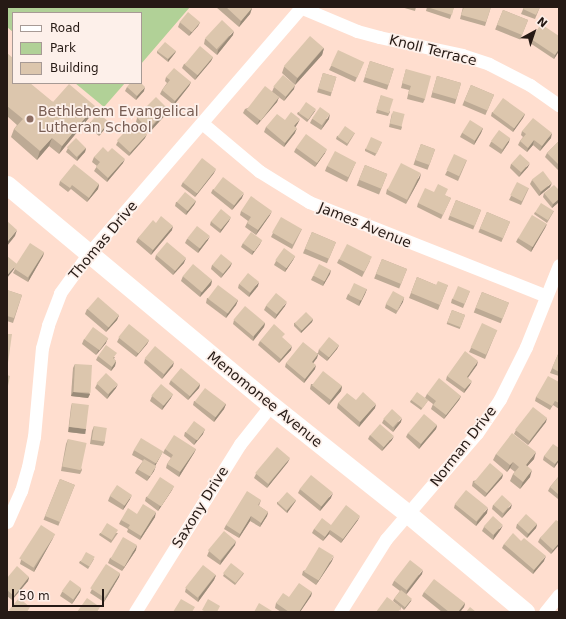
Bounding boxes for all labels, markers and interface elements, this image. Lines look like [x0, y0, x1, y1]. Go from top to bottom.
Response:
legend [12, 12, 142, 84]
north arrow [514, 12, 554, 52]
text: N [534, 14, 550, 30]
text: Road [50, 21, 80, 35]
street label: Knoll Terrace [387, 31, 479, 69]
text: Park [50, 41, 76, 55]
text: Building [50, 61, 99, 75]
place label: Bethlehem Evangelical Lutheran School [38, 103, 199, 136]
marker: Bethlehem Evangelical Lutheran School [25, 114, 35, 124]
street label: Thomas Drive [65, 197, 141, 283]
street label: James Avenue [316, 199, 414, 251]
street label: Menomonee Avenue [204, 348, 326, 450]
street label: Norman Drive [426, 402, 500, 490]
street label: Saxony Drive [168, 463, 232, 551]
scale bar [14, 581, 106, 607]
text: 50 m [19, 589, 50, 603]

